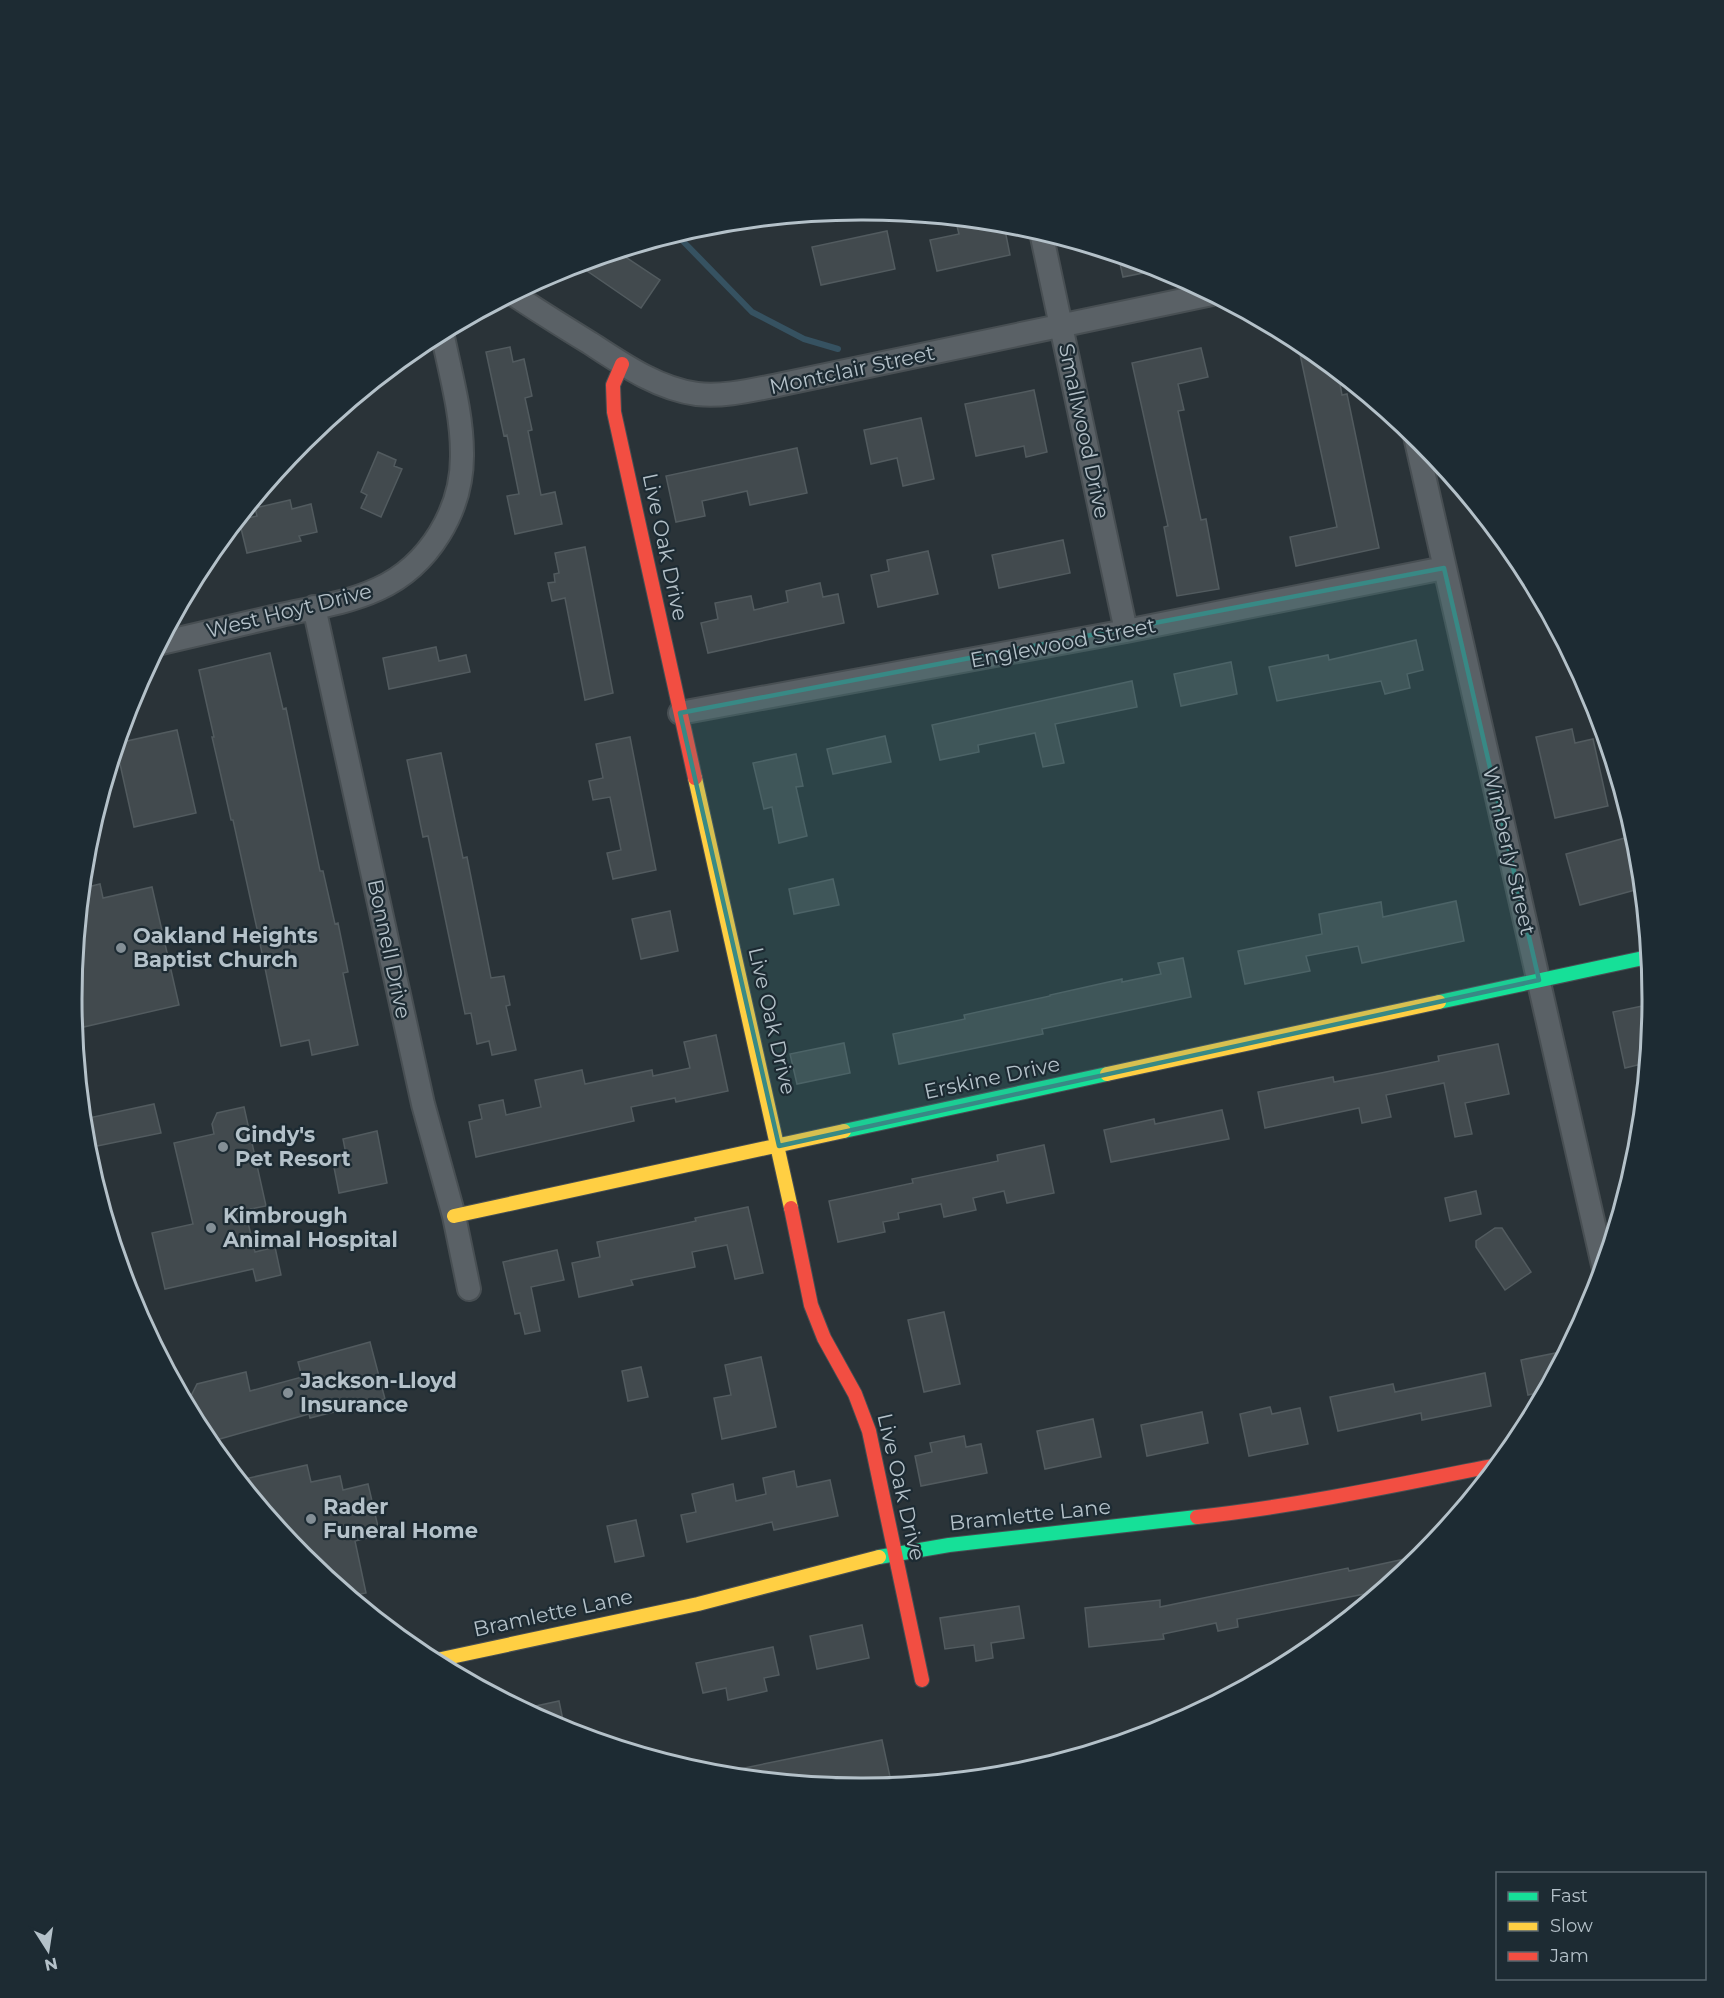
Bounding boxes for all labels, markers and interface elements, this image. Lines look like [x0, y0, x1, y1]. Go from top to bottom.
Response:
street label: Montclair Street [767, 340, 937, 399]
street label: Smallwood Drive [1054, 341, 1115, 521]
street label: Live Oak Drive [638, 471, 693, 623]
street label: West Hoyt Drive [204, 578, 374, 643]
street label: Englewood Street [968, 612, 1158, 673]
street label: Wimberly Street [1478, 764, 1541, 938]
street label: Bonnell Drive [363, 877, 416, 1021]
place label: Oakland Heights Baptist Church [133, 923, 318, 972]
marker: Oakland Heights Baptist Church [114, 941, 128, 955]
street label: Live Oak Drive [743, 945, 802, 1097]
street label: Erskine Drive [922, 1051, 1062, 1104]
place label: Gindy's Pet Resort [235, 1122, 351, 1171]
marker: Gindy's Pet Resort [216, 1140, 230, 1154]
place label: Kimbrough Animal Hospital [222, 1203, 398, 1252]
marker: Kimbrough Animal Hospital [204, 1221, 218, 1235]
place label: Jackson-Lloyd Insurance [299, 1368, 457, 1417]
marker: Jackson-Lloyd Insurance [281, 1386, 295, 1400]
street label: Live Oak Drive [872, 1411, 931, 1563]
place label: Rader Funeral Home [323, 1494, 478, 1543]
street label: Bramlette Lane [948, 1494, 1112, 1535]
marker: Rader Funeral Home [304, 1512, 318, 1526]
street label: Bramlette Lane [471, 1583, 635, 1642]
legend [1496, 1872, 1706, 1980]
text: Fast [1550, 1885, 1588, 1907]
text: Slow [1550, 1915, 1593, 1937]
north arrow [18, 1920, 78, 1980]
text: Jam [1549, 1945, 1589, 1967]
text: N [43, 1954, 59, 1975]

